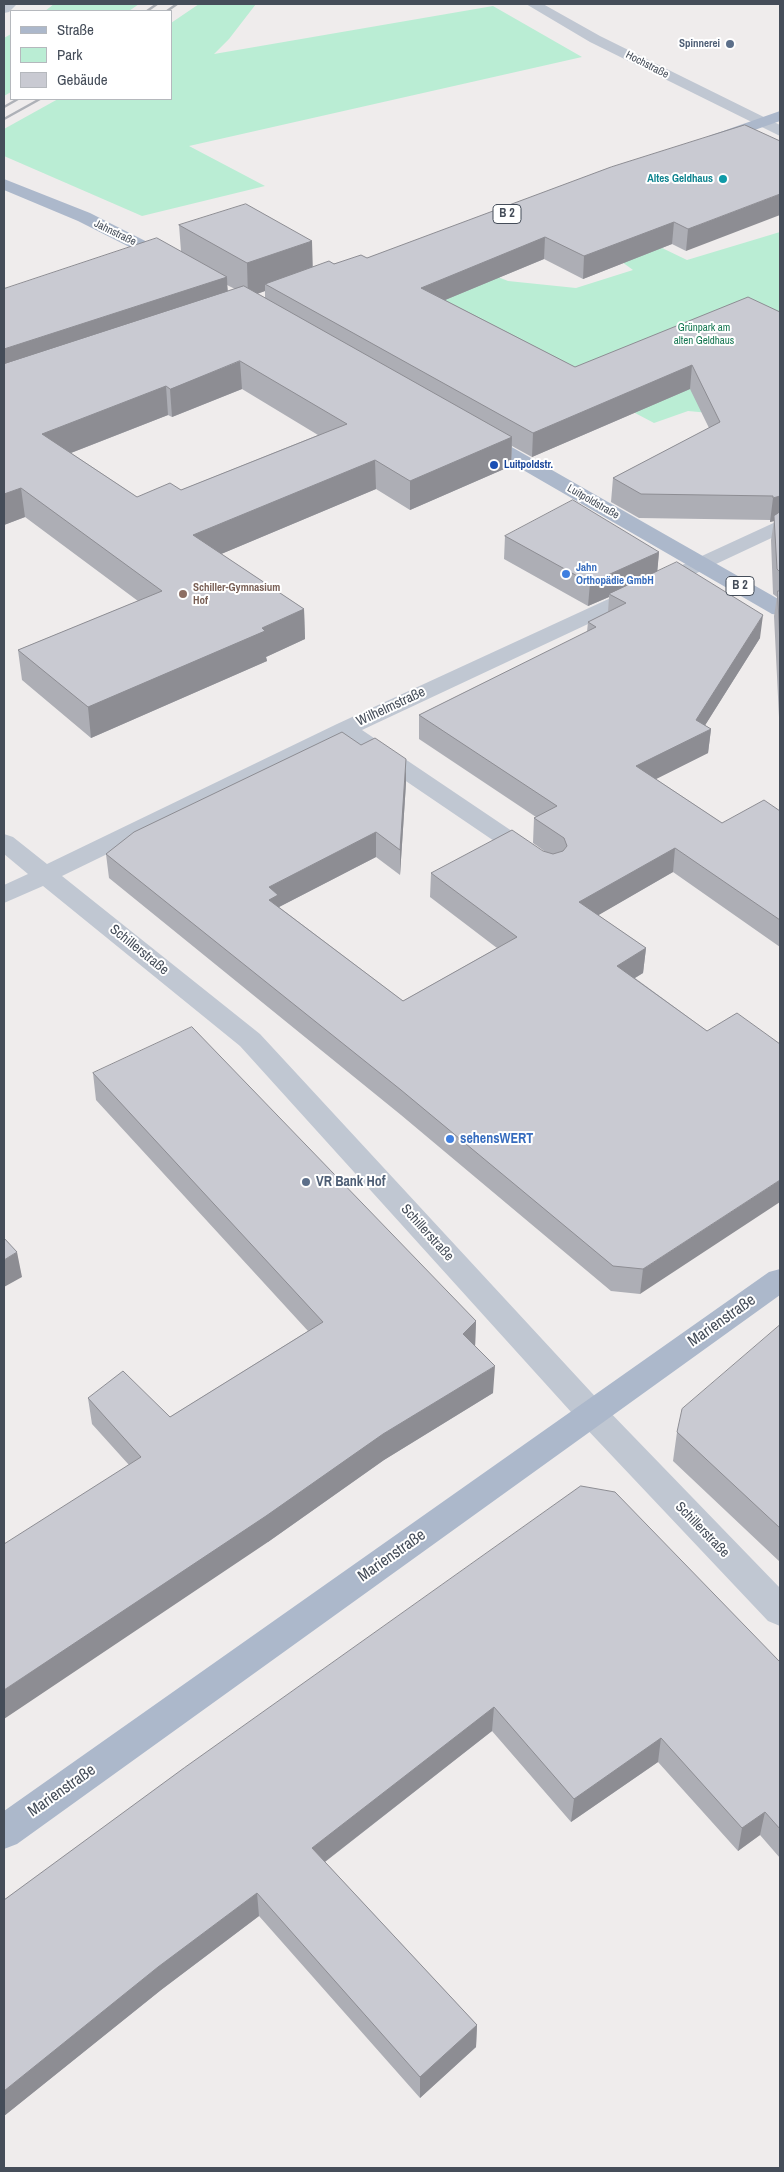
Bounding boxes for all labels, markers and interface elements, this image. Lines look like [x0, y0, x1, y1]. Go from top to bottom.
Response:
legend [10, 10, 172, 100]
text: Straße [57, 19, 94, 40]
place label: Spinnerei [679, 37, 720, 51]
marker: Spinnerei [724, 38, 736, 50]
text: Park [57, 44, 82, 65]
street label: Hochstraße [623, 49, 671, 81]
text: Gebäude [57, 69, 108, 90]
place label: Altes Geldhaus [647, 172, 713, 186]
marker: Altes Geldhaus [717, 173, 729, 185]
road number: B 2 [493, 204, 521, 223]
street label: Jahnstraße [92, 217, 138, 249]
park label: Grünpark am alten Geldhaus [674, 321, 734, 347]
place label: Luitpoldstr. [504, 458, 553, 472]
marker: Luitpoldstr. [488, 459, 500, 471]
street label: Luitpoldstraße [565, 482, 621, 522]
place label: Jahn Orthopädie GmbH [576, 561, 654, 587]
marker: Jahn Orthopädie GmbH [560, 568, 572, 580]
road number: B 2 [726, 576, 754, 596]
place label: Schiller-Gymnasium Hof [193, 581, 280, 607]
marker: Schiller-Gymnasium Hof [177, 588, 189, 600]
street label: Wilhelmstraße [354, 684, 428, 730]
street label: Schillerstraße [106, 921, 172, 979]
place label: sehensWERT [460, 1131, 533, 1147]
marker: sehensWERT [444, 1133, 456, 1145]
place label: VR Bank Hof [316, 1174, 386, 1190]
marker: VR Bank Hof [300, 1176, 312, 1188]
street label: Schillerstraße [397, 1201, 457, 1265]
street label: Marienstraße [685, 1291, 759, 1351]
street label: Schillerstraße [671, 1499, 733, 1561]
street label: Marienstraße [355, 1526, 429, 1586]
street label: Marienstraße [25, 1761, 99, 1821]

